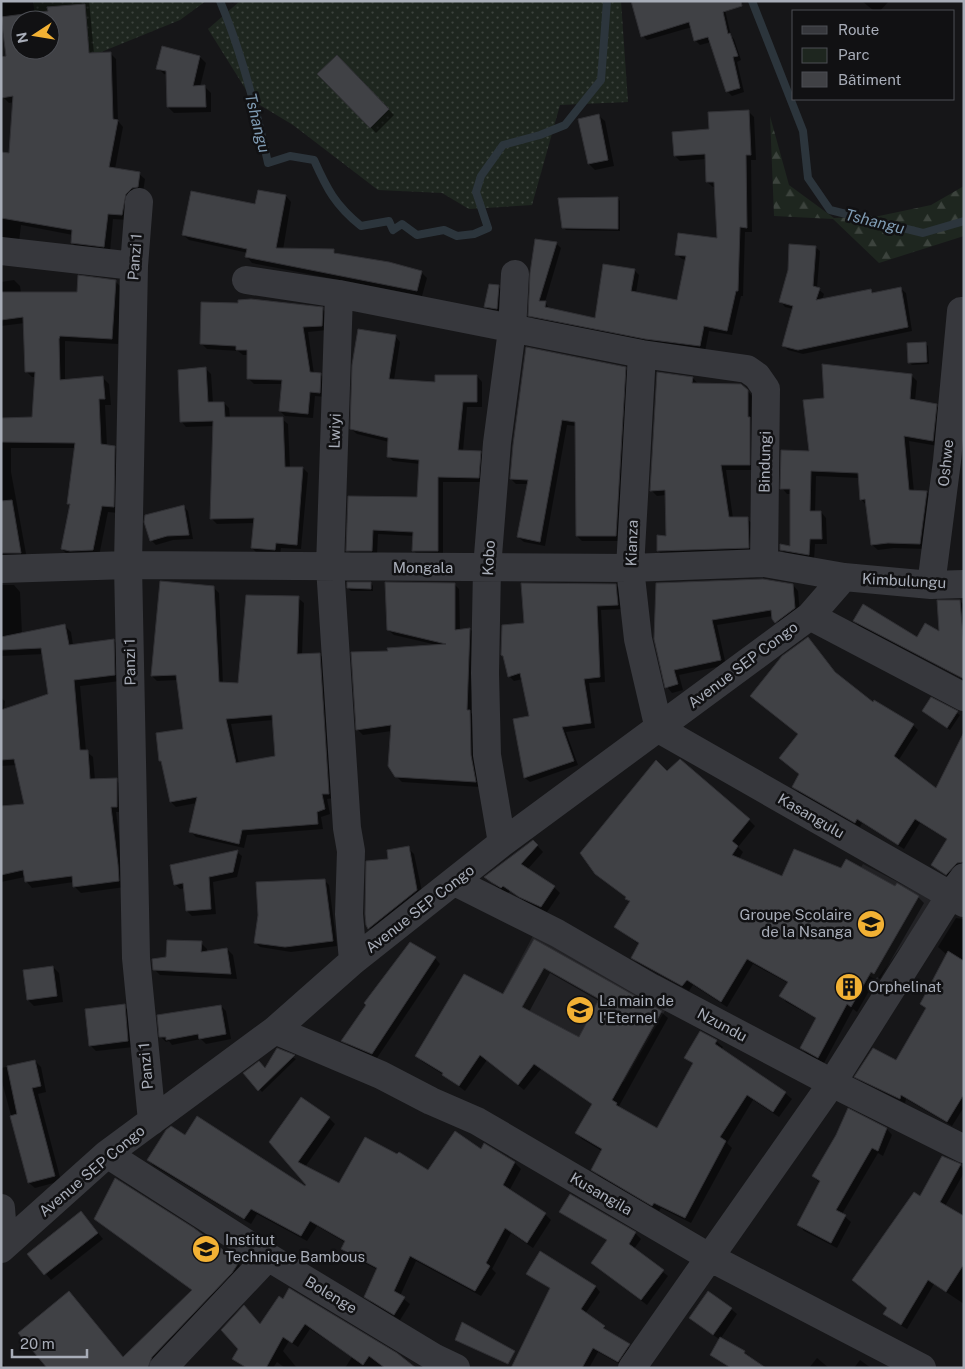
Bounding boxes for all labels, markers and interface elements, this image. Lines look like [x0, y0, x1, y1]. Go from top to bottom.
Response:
north arrow [10, 10, 60, 60]
legend [792, 10, 955, 100]
text: Route [838, 21, 879, 38]
text: N [13, 31, 31, 45]
text: Parc [838, 46, 870, 63]
text: Bâtiment [838, 71, 901, 88]
water label: Tshangu [241, 91, 274, 155]
water label: Tshangu [843, 205, 907, 238]
street label: Panzi 1 [124, 233, 145, 281]
street label: Lwiyi [325, 413, 344, 449]
street label: Bindungi [755, 431, 774, 493]
street label: Oshwe [935, 439, 956, 487]
street label: Kianza [622, 519, 641, 566]
street label: Kobo [479, 540, 498, 576]
street label: Mongala [393, 559, 453, 576]
street label: Kimbulungu [861, 570, 947, 591]
street label: Avenue SEP Congo [685, 618, 801, 711]
street label: Panzi 1 [121, 638, 138, 686]
street label: Kasangulu [775, 790, 847, 841]
street label: Avenue SEP Congo [362, 861, 477, 956]
place label: Groupe Scolaire de la Nsanga [740, 906, 852, 940]
school or university icon: Groupe Scolaire de la Nsanga [856, 909, 886, 939]
building icon: Orphelinat [834, 972, 864, 1002]
place label: Orphelinat [868, 978, 942, 995]
place label: La main de l'Eternel [599, 992, 674, 1026]
school or university icon: La main de l'Eternel [565, 995, 595, 1025]
street label: Nzundu [695, 1004, 750, 1045]
street label: Panzi 1 [135, 1042, 156, 1090]
street label: Avenue SEP Congo [35, 1121, 148, 1220]
street label: Kusangila [567, 1169, 635, 1218]
place label: Institut Technique Bambous [225, 1231, 365, 1265]
school or university icon: Institut Technique Bambous [191, 1234, 221, 1264]
street label: Bolenge [302, 1272, 360, 1317]
scale bar [12, 1326, 88, 1358]
text: 20 m [20, 1335, 55, 1352]

